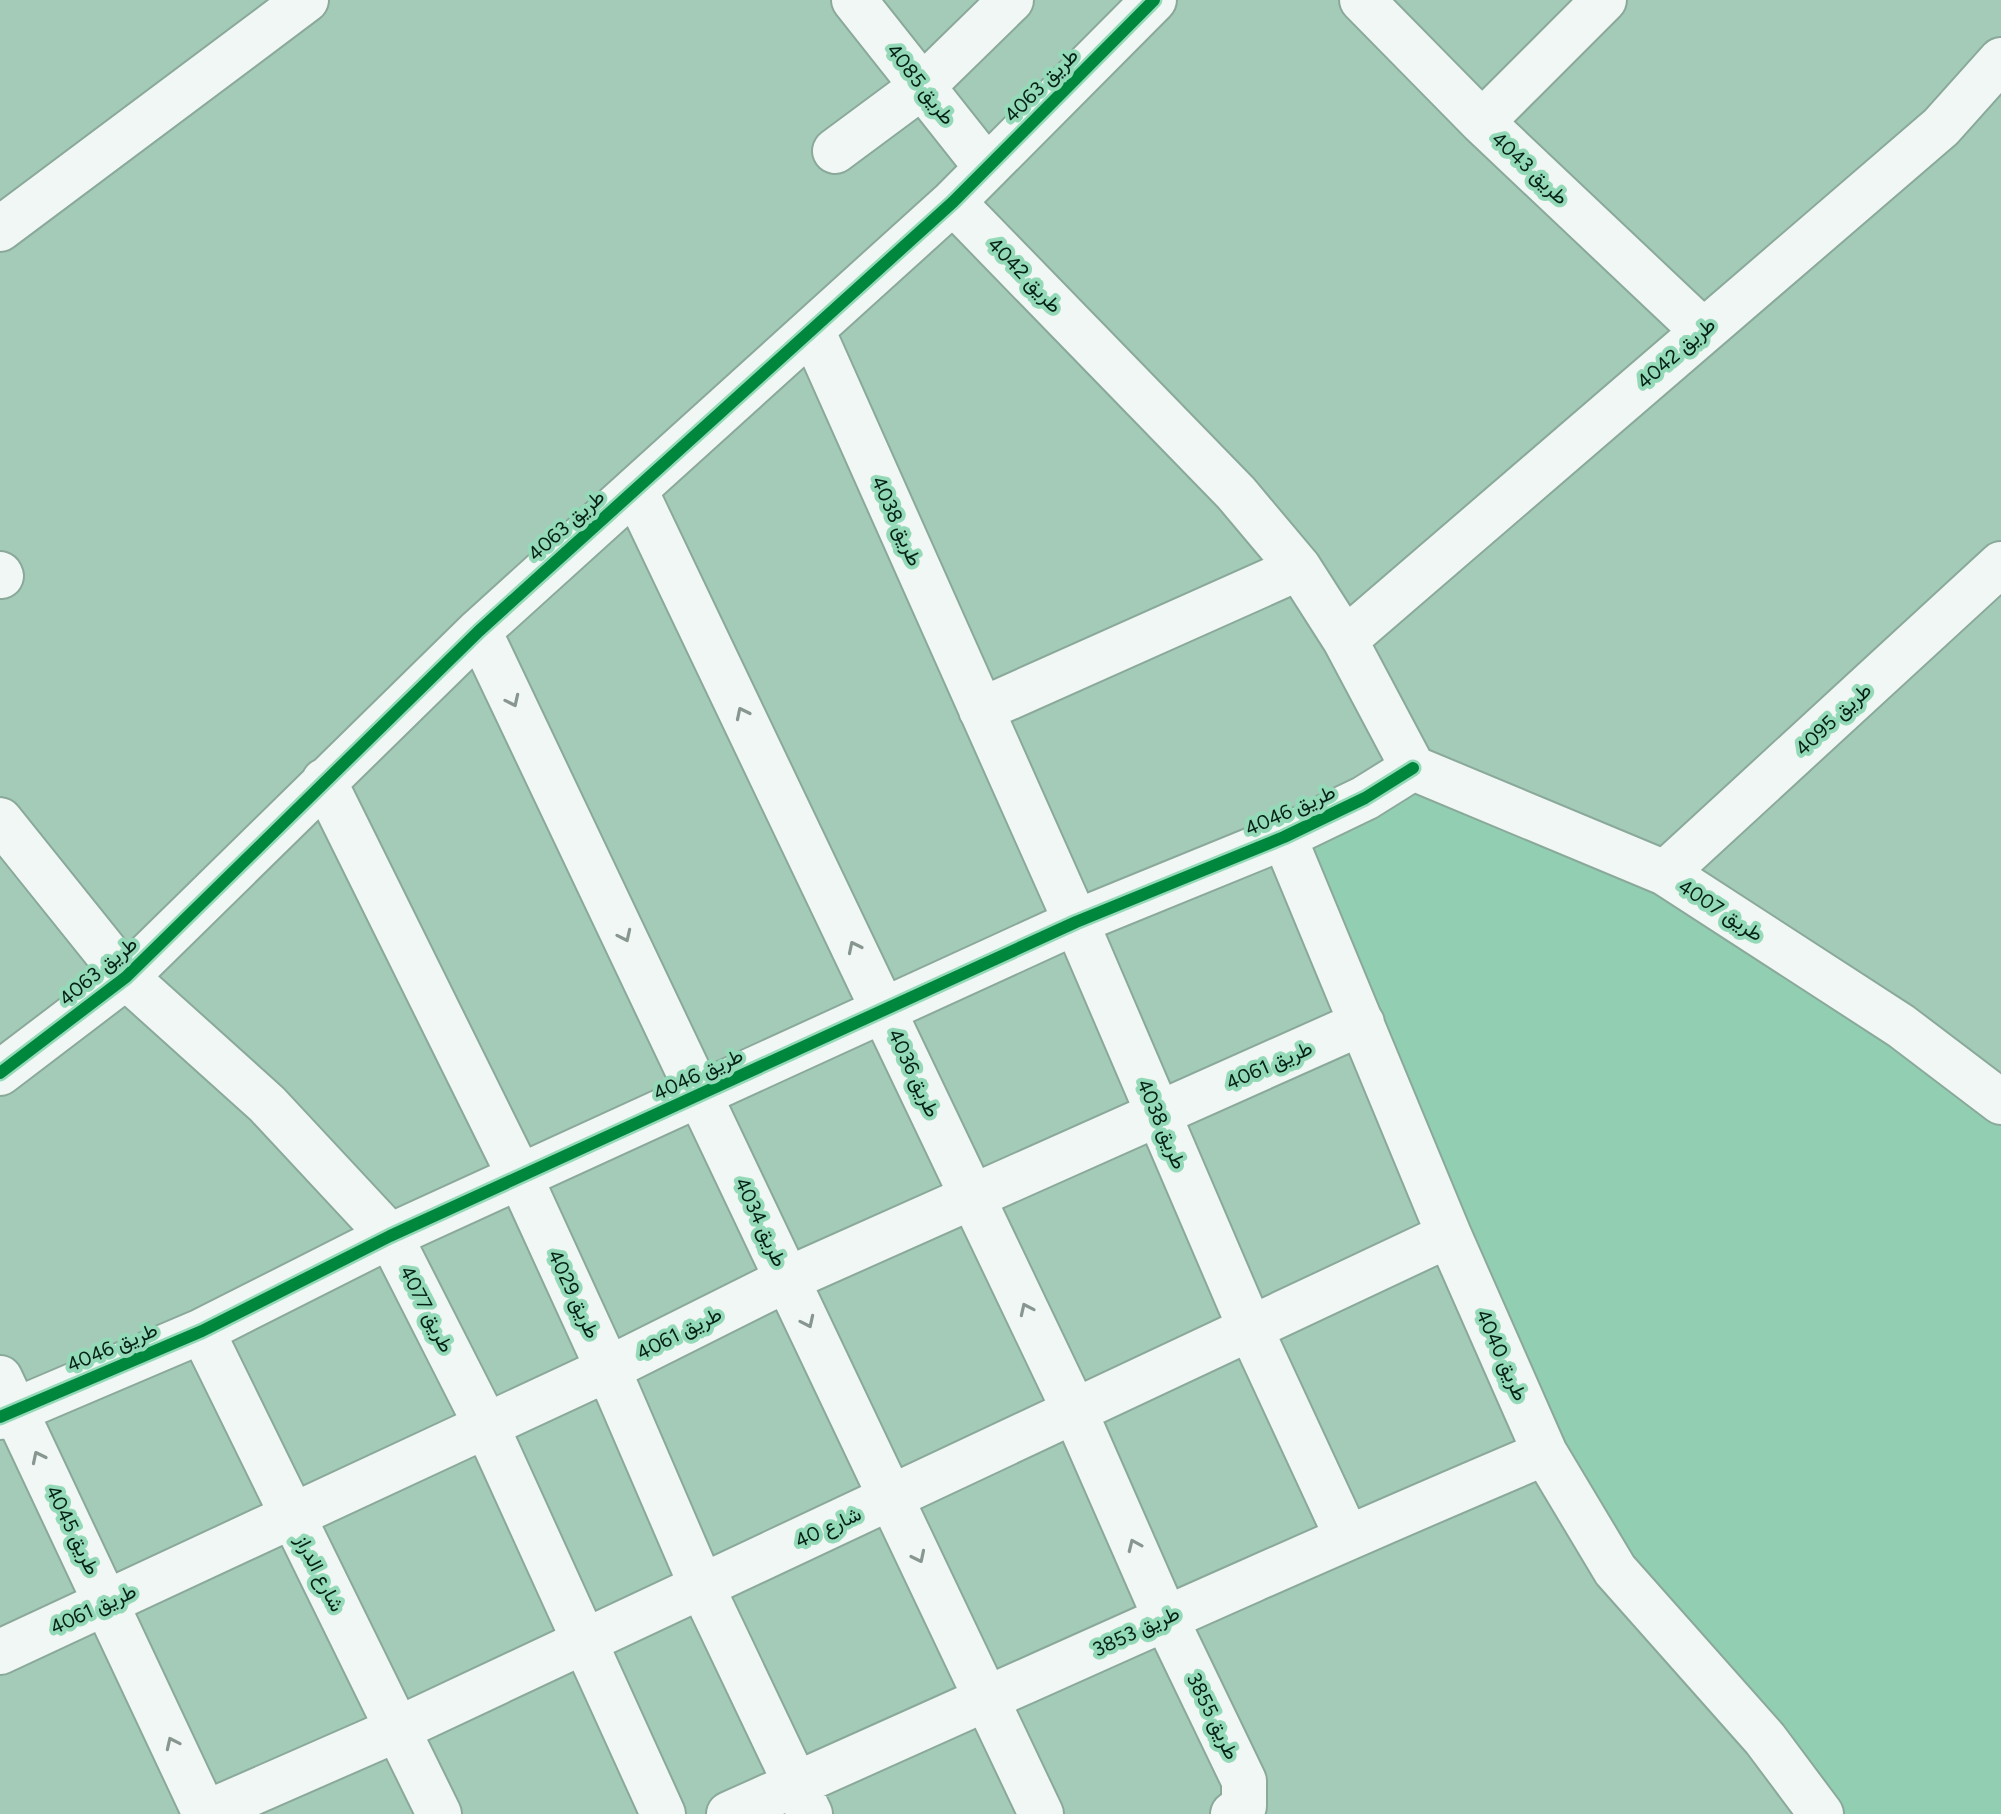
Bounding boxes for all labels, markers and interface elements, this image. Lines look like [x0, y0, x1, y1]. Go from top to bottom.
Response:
street label: طريق 4085 [881, 39, 960, 130]
street label: طريق 4063 [999, 43, 1084, 128]
street label: طريق 4043 [1486, 127, 1573, 210]
street label: طريق 4042 [982, 232, 1067, 319]
street label: طريق 4042 [1632, 312, 1721, 394]
street label: طريق 4038 [866, 472, 927, 570]
street label: طريق 4063 [523, 484, 610, 566]
street label: طريق 4095 [1790, 678, 1877, 761]
one-way arrow [503, 693, 519, 707]
one-way arrow [736, 706, 752, 721]
street label: طريق 4046 [1241, 779, 1339, 841]
street label: طريق 4007 [1674, 874, 1768, 947]
one-way arrow [615, 927, 631, 942]
street label: طريق 4063 [54, 931, 143, 1011]
one-way arrow [848, 941, 864, 956]
street label: طريق 4036 [882, 1025, 945, 1121]
street label: طريق 4061 [1222, 1035, 1316, 1096]
street label: طريق 4046 [649, 1043, 747, 1106]
street label: طريق 4038 [1131, 1075, 1192, 1173]
street label: طريق 4034 [729, 1173, 792, 1271]
street label: طريق 4029 [542, 1246, 605, 1343]
street label: طريق 4077 [394, 1262, 459, 1357]
street label: طريق 4061 [632, 1301, 726, 1366]
one-way arrow [1020, 1302, 1036, 1317]
street label: طريق 4040 [1470, 1305, 1533, 1405]
one-way arrow [798, 1314, 814, 1328]
street label: طريق 4046 [63, 1317, 161, 1378]
one-way arrow [32, 1450, 48, 1465]
street label: طريق 4045 [40, 1481, 105, 1579]
street label: شارع 40 [791, 1501, 866, 1555]
street label: شارع الدراز [288, 1530, 350, 1616]
one-way arrow [1127, 1539, 1143, 1553]
one-way arrow [910, 1549, 925, 1564]
street label: طريق 4061 [46, 1579, 140, 1640]
street label: طريق 3853 [1089, 1600, 1184, 1662]
street label: طريق 3855 [1181, 1669, 1244, 1764]
one-way arrow [166, 1737, 182, 1751]

